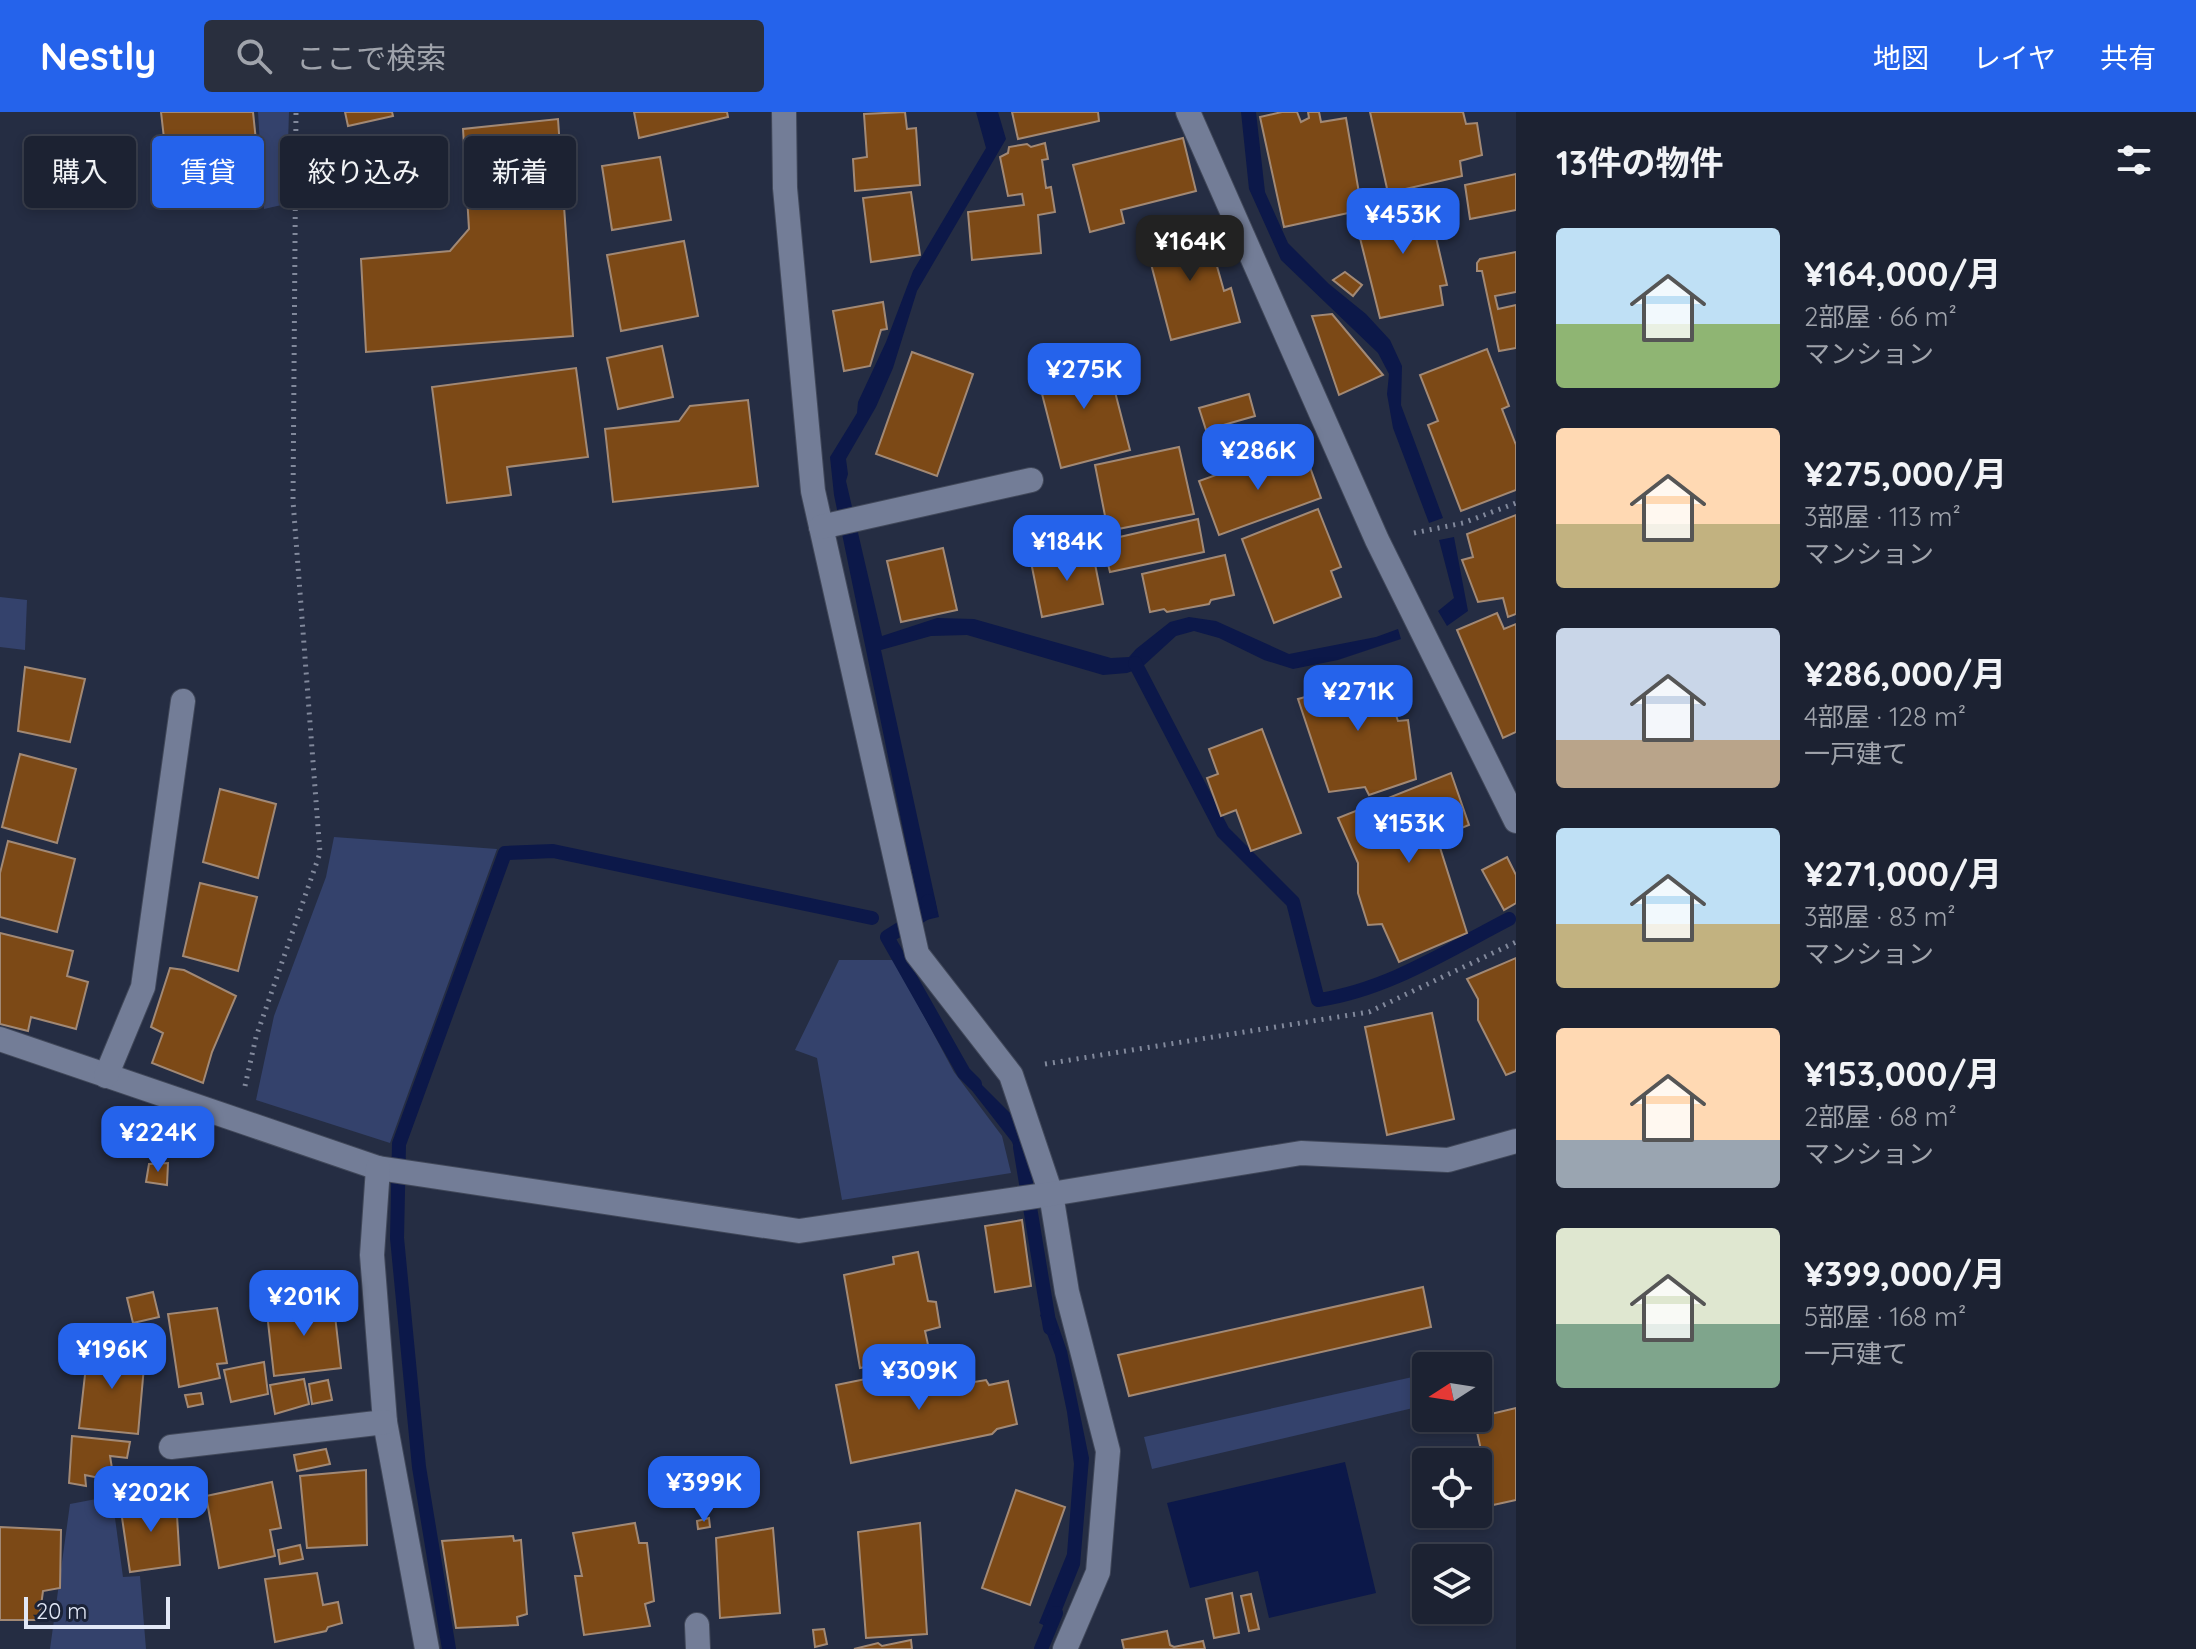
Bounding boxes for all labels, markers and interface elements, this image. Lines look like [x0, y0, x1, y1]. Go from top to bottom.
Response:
search box [204, 20, 764, 92]
text: Nestly [40, 32, 156, 80]
icon: search [232, 34, 276, 78]
text: ここで検索 [296, 39, 446, 77]
text: 地図 [1873, 40, 1929, 75]
text: レイヤ [1973, 40, 2056, 75]
text: 共有 [2100, 40, 2156, 75]
chip: 購入 [24, 136, 136, 208]
chip: 賃貸 [152, 136, 264, 208]
chip: 絞り込み [280, 136, 448, 208]
chip: 新着 [464, 136, 576, 208]
icon: filters [2112, 138, 2156, 182]
text: 13件の物件 [1556, 141, 1723, 184]
pin: ¥453K [1347, 188, 1459, 256]
text: ¥453K [1365, 197, 1441, 230]
pin: ¥164K [1134, 215, 1246, 283]
text: ¥164K [1154, 224, 1226, 257]
text: ¥164,000/月 [1804, 252, 2002, 295]
icon: home [1620, 260, 1716, 356]
text: 2部屋 · 66 m² [1804, 300, 1957, 333]
text: マンション [1804, 337, 1934, 370]
pin: ¥275K [1028, 343, 1140, 411]
text: ¥275K [1046, 352, 1122, 385]
pin: ¥286K [1202, 424, 1314, 492]
text: ¥286K [1220, 433, 1296, 466]
text: ¥275,000/月 [1804, 452, 2007, 495]
icon: home [1620, 460, 1716, 556]
text: 3部屋 · 113 m² [1804, 500, 1961, 533]
pin: ¥184K [1011, 515, 1123, 583]
text: ¥184K [1031, 524, 1103, 557]
text: マンション [1804, 537, 1934, 570]
text: ¥286,000/月 [1804, 652, 2006, 695]
icon: home [1620, 660, 1716, 756]
pin: ¥271K [1302, 665, 1414, 733]
text: ¥271K [1322, 674, 1394, 707]
text: 4部屋 · 128 m² [1804, 700, 1966, 733]
text: 一戸建て [1804, 737, 1908, 770]
pin: ¥153K [1353, 797, 1465, 865]
text: ¥153K [1373, 806, 1445, 839]
text: ¥271,000/月 [1804, 852, 2002, 895]
icon: home [1620, 860, 1716, 956]
text: 3部屋 · 83 m² [1804, 900, 1956, 933]
text: マンション [1804, 937, 1934, 970]
text: ¥153,000/月 [1804, 1052, 2001, 1095]
icon: home [1620, 1060, 1716, 1156]
text: 2部屋 · 68 m² [1804, 1100, 1957, 1133]
pin: ¥224K [102, 1106, 214, 1174]
text: ¥224K [119, 1115, 197, 1148]
text: マンション [1804, 1137, 1934, 1170]
text: ¥399,000/月 [1804, 1252, 2006, 1295]
icon: home [1620, 1260, 1716, 1356]
pin: ¥201K [248, 1270, 360, 1338]
text: ¥201K [267, 1279, 341, 1312]
text: 5部屋 · 168 m² [1804, 1300, 1966, 1333]
pin: ¥196K [56, 1323, 168, 1391]
text: ¥196K [76, 1332, 148, 1365]
text: 一戸建て [1804, 1337, 1908, 1370]
pin: ¥309K [863, 1344, 975, 1412]
north arrow [1412, 1352, 1492, 1432]
map controls [1412, 1352, 1492, 1624]
text: ¥309K [880, 1353, 958, 1386]
button: locate [1412, 1448, 1492, 1528]
pin: ¥399K [648, 1456, 760, 1524]
text: ¥399K [666, 1465, 742, 1498]
pin: ¥202K [95, 1466, 207, 1534]
text: ¥202K [112, 1475, 190, 1508]
button: layers [1412, 1544, 1492, 1624]
scale bar [24, 1593, 170, 1629]
text: 20 m [36, 1597, 87, 1625]

